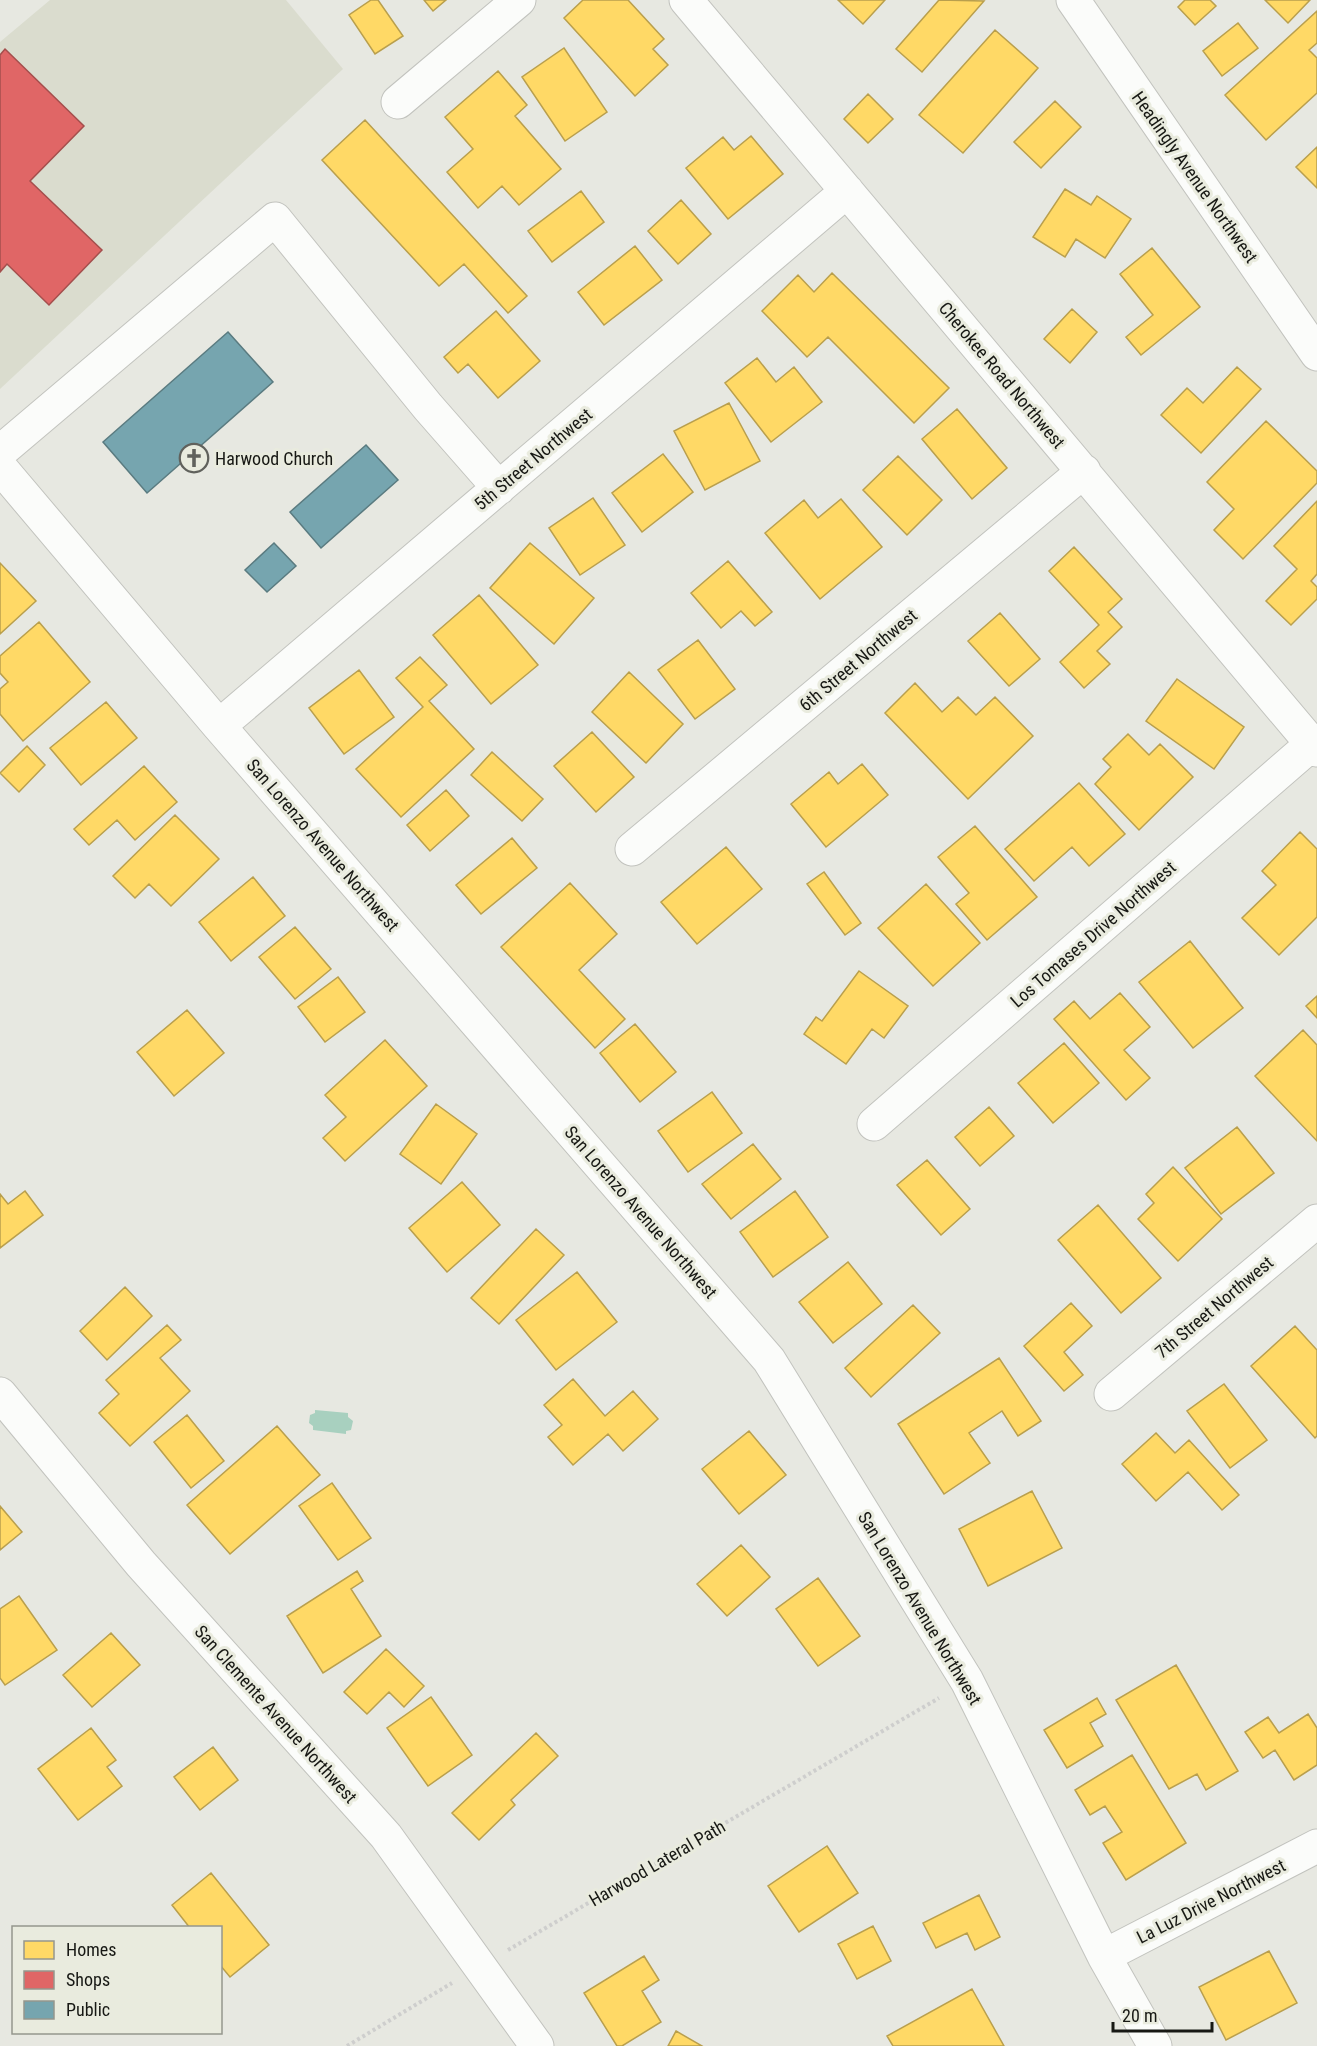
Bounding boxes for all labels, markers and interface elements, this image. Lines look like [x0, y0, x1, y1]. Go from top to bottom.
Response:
street label: Headingly Avenue Northwest [1128, 87, 1262, 267]
street label: Cherokee Road Northwest [935, 298, 1069, 452]
street label: 5th Street Northwest [470, 404, 596, 514]
church icon: Harwood Church [178, 442, 210, 474]
place label: Harwood Church [215, 448, 333, 469]
street label: 6th Street Northwest [795, 605, 921, 715]
street label: San Lorenzo Avenue Northwest [242, 755, 404, 935]
street label: Los Tomases Drive Northwest [1006, 856, 1180, 1012]
street label: San Lorenzo Avenue Northwest [560, 1122, 722, 1302]
street label: 7th Street Northwest [1151, 1252, 1277, 1362]
street label: San Lorenzo Avenue Northwest [854, 1508, 986, 1708]
street label: San Clemente Avenue Northwest [191, 1621, 361, 1807]
street label: Harwood Lateral Path [585, 1815, 729, 1911]
street label: La Luz Drive Northwest [1133, 1854, 1289, 1948]
legend [12, 1926, 222, 2034]
text: Homes [66, 1939, 116, 1960]
text: Shops [66, 1969, 110, 1990]
scale bar [1113, 1995, 1212, 2033]
text: Public [66, 1999, 110, 2020]
text: 20 m [1122, 2005, 1157, 2026]

